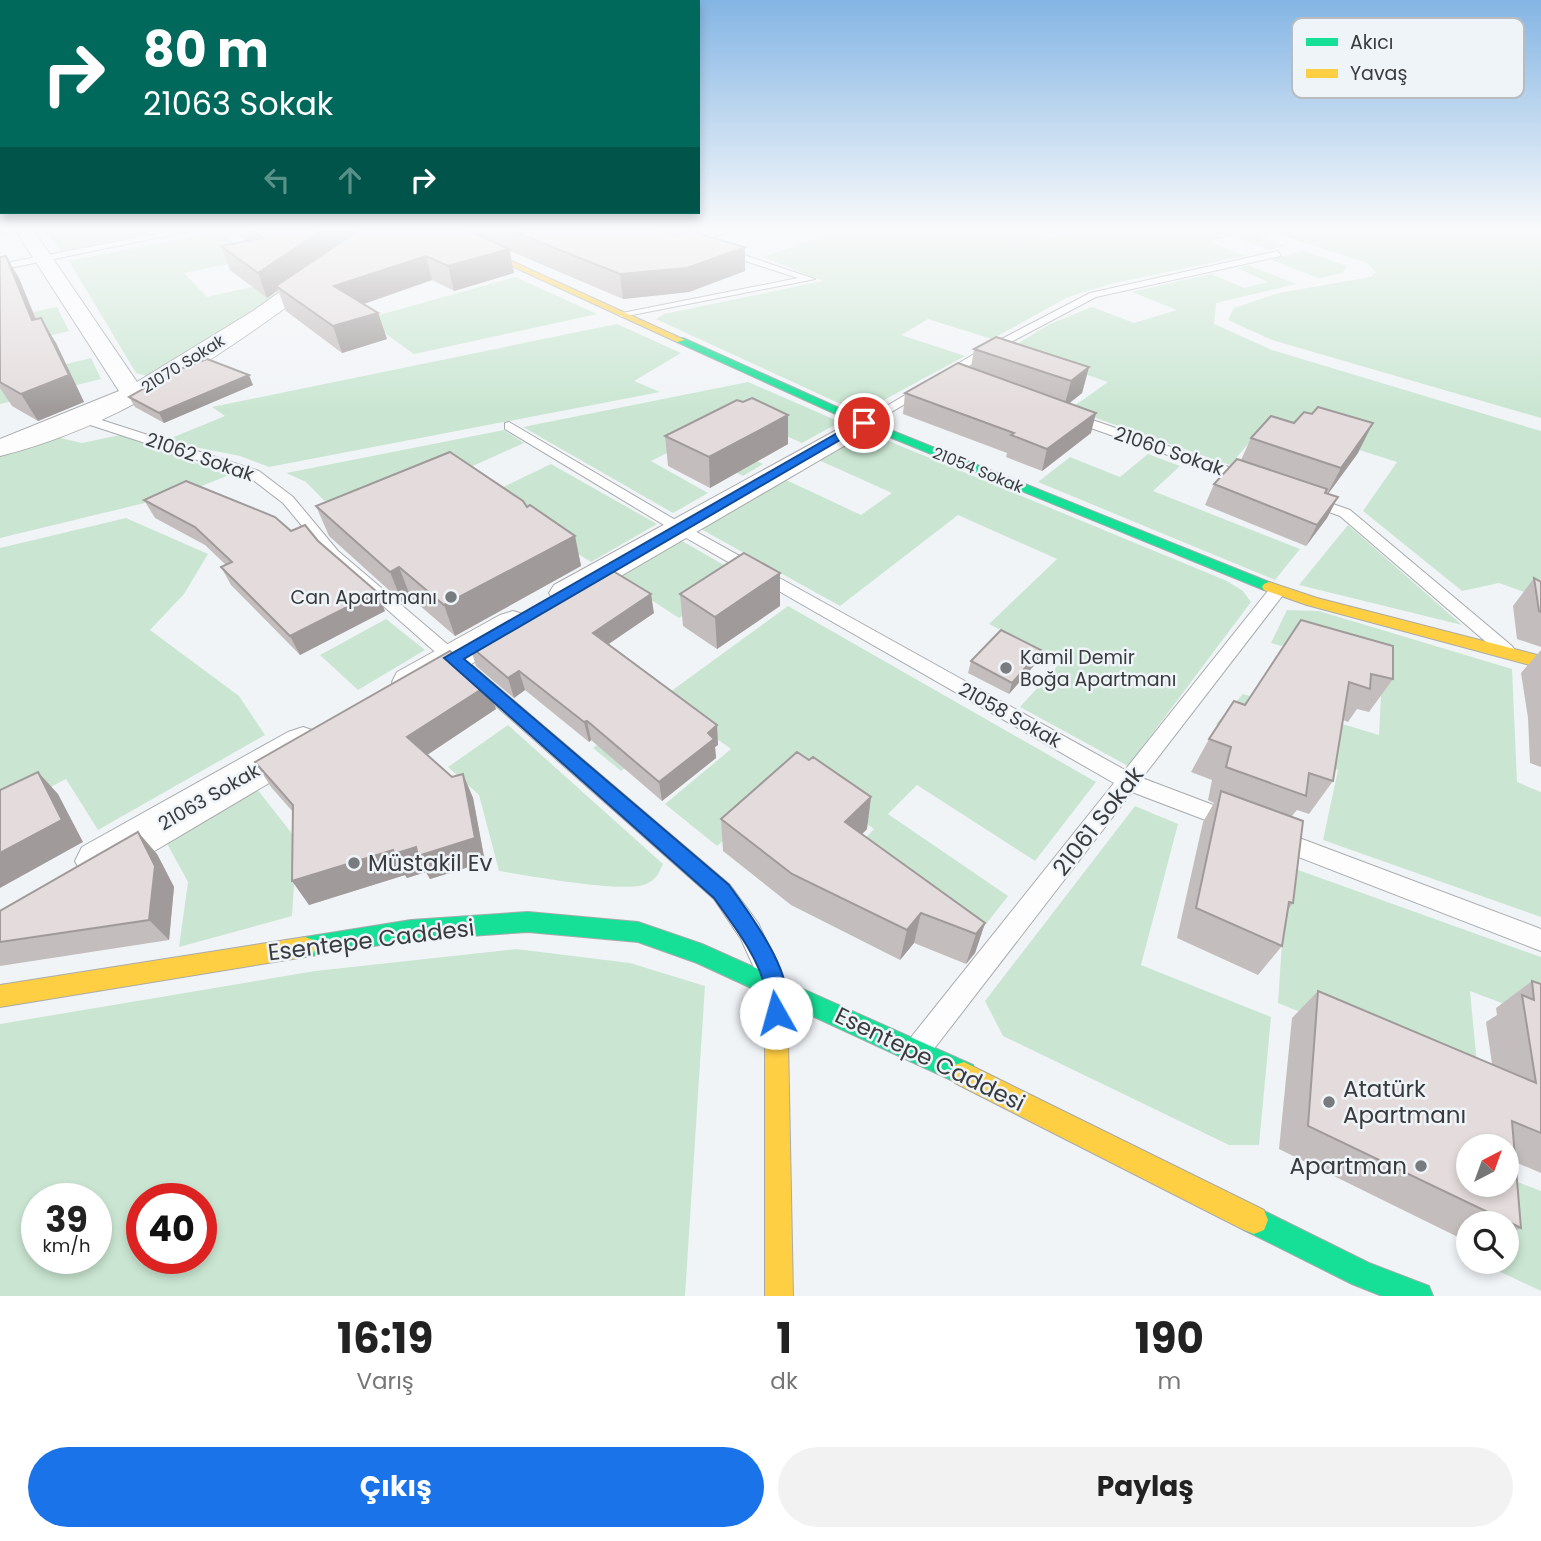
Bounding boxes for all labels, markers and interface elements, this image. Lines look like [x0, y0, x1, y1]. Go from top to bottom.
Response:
text: 80 m [143, 16, 269, 84]
legend [1292, 18, 1524, 98]
icon: right [28, 28, 119, 119]
text: Akıcı [1350, 29, 1393, 56]
text: Yavaş [1350, 60, 1407, 87]
text: 21063 Sokak [143, 81, 333, 126]
icon: left [258, 161, 296, 199]
icon: ahead [331, 161, 369, 199]
icon: right [404, 161, 442, 199]
street label: 21070 Sokak [137, 329, 230, 399]
pin [834, 393, 894, 453]
icon: arrive [845, 404, 883, 442]
street label: 21060 Sokak [1111, 420, 1227, 482]
street label: 21062 Sokak [142, 426, 258, 488]
street label: 21054 Sokak [929, 441, 1027, 499]
place label: Can Apartmanı [291, 584, 437, 611]
marker: Can Apartmanı [443, 589, 459, 605]
place label: Kamil Demir Boğa Apartmanı [1020, 644, 1176, 693]
marker: Kamil Demir Boğa Apartmanı [998, 660, 1014, 676]
street label: 21058 Sokak [954, 676, 1066, 754]
street label: 21063 Sokak [153, 757, 265, 837]
street label: 21061 Sokak [1045, 760, 1151, 882]
place label: Müstakil Ev [368, 847, 493, 879]
marker: Müstakil Ev [346, 855, 362, 871]
street label: Esentepe Caddesi [266, 911, 476, 969]
position arrow [739, 976, 813, 1050]
street label: Esentepe Caddesi [830, 999, 1030, 1119]
place label: Atatürk Apartmanı [1343, 1073, 1466, 1131]
marker: Atatürk Apartmanı [1321, 1094, 1337, 1110]
north arrow [1456, 1134, 1519, 1197]
map controls [1456, 1134, 1519, 1274]
place label: Apartman [1289, 1150, 1407, 1182]
marker: Apartman [1413, 1158, 1429, 1174]
speed limit sign: 40 [126, 1183, 217, 1274]
text: 39 [45, 1195, 88, 1244]
button: search [1456, 1211, 1519, 1274]
text: km/h [43, 1233, 90, 1258]
text: 16:19 [337, 1309, 433, 1368]
text: 1 [776, 1309, 792, 1368]
text: 190 [1135, 1309, 1204, 1368]
text: Varış [356, 1365, 414, 1397]
text: dk [770, 1365, 798, 1397]
text: m [1158, 1365, 1181, 1397]
button: Çıkış [28, 1447, 764, 1527]
button: Paylaş [778, 1447, 1513, 1527]

